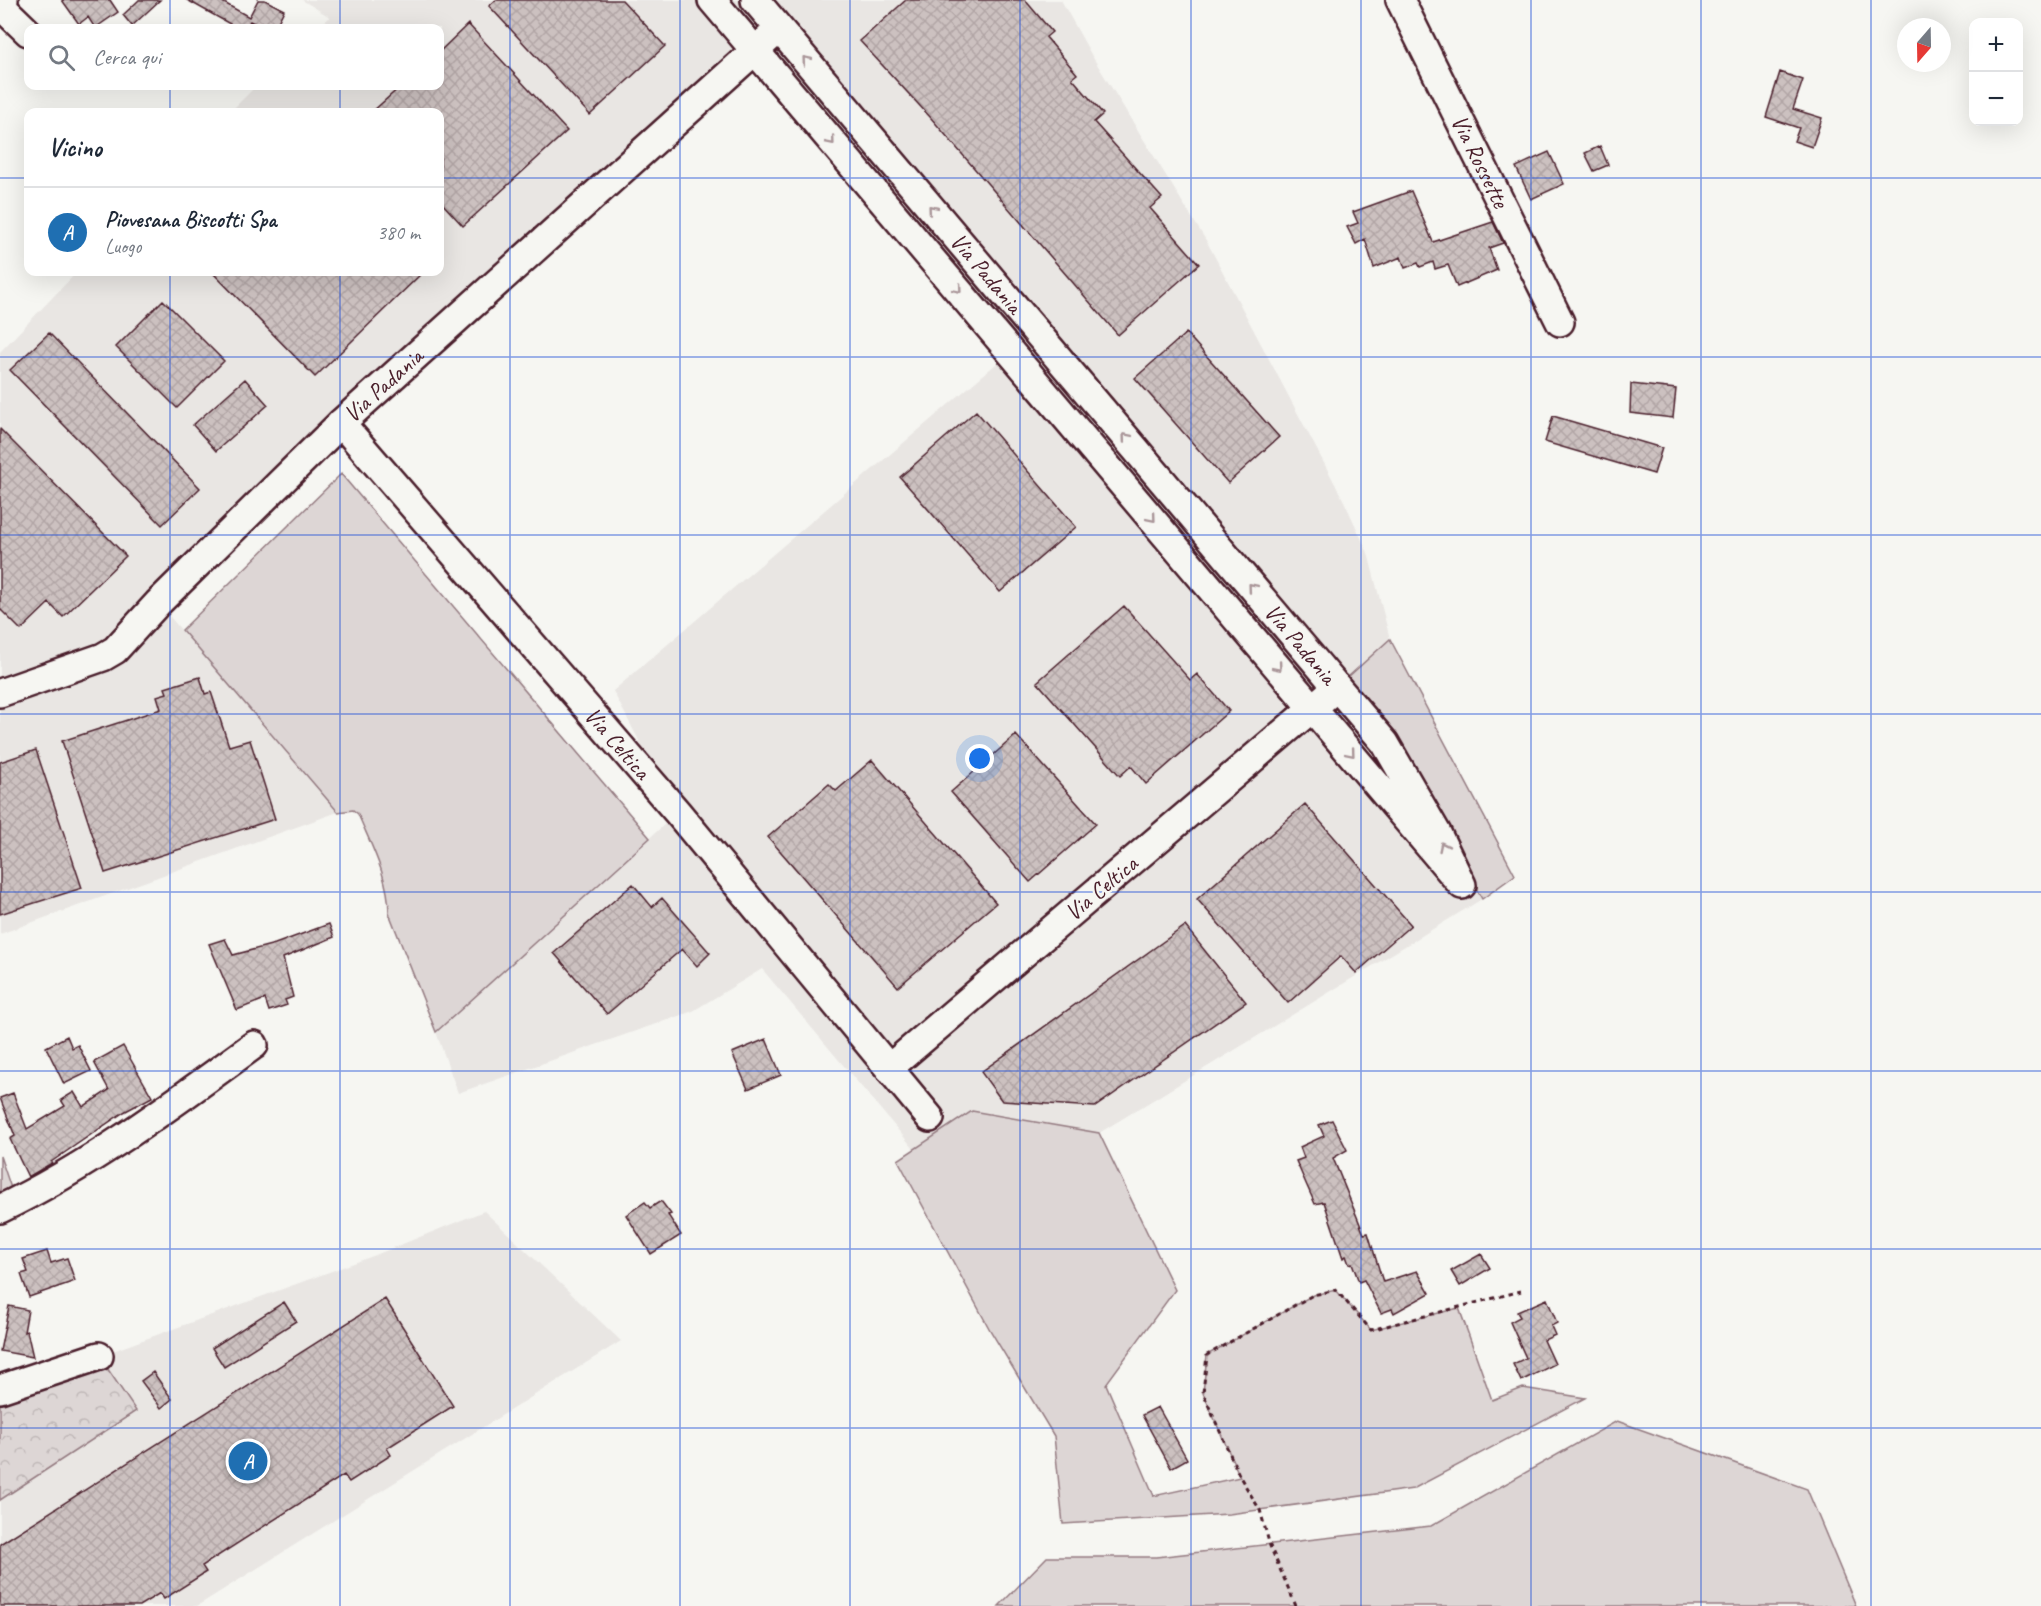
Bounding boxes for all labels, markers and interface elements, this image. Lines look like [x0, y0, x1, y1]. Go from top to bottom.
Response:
north arrow [1897, 18, 1951, 72]
map controls [1969, 18, 2023, 126]
button: + [1969, 18, 2023, 72]
search box [24, 24, 444, 90]
icon: search [45, 41, 78, 74]
text: Cerca qui [93, 43, 161, 71]
one-way arrow [802, 56, 813, 67]
button: − [1969, 72, 2023, 126]
street label: Via Rossette [1444, 110, 1517, 215]
text: Vicino [48, 131, 102, 164]
one-way arrow [824, 134, 835, 145]
one-way arrow [928, 205, 939, 216]
text: Piovesana Biscotti Spa [105, 206, 276, 234]
text: A [62, 220, 73, 245]
text: 380 m [377, 220, 420, 245]
street label: Via Padania [944, 227, 1031, 321]
text: Luogo [105, 234, 141, 259]
one-way arrow [950, 282, 961, 293]
street label: Via Padania [337, 340, 431, 429]
one-way arrow [1123, 433, 1134, 444]
one-way arrow [1145, 511, 1156, 522]
one-way arrow [1248, 583, 1259, 594]
street label: Via Padania [1258, 597, 1345, 692]
one-way arrow [1271, 660, 1282, 671]
street label: Via Celtica [578, 701, 658, 787]
your location [965, 744, 994, 773]
one-way arrow [1344, 746, 1355, 757]
one-way arrow [1438, 841, 1450, 852]
street label: Via Celtica [1058, 848, 1145, 927]
pin: A [228, 1438, 268, 1484]

